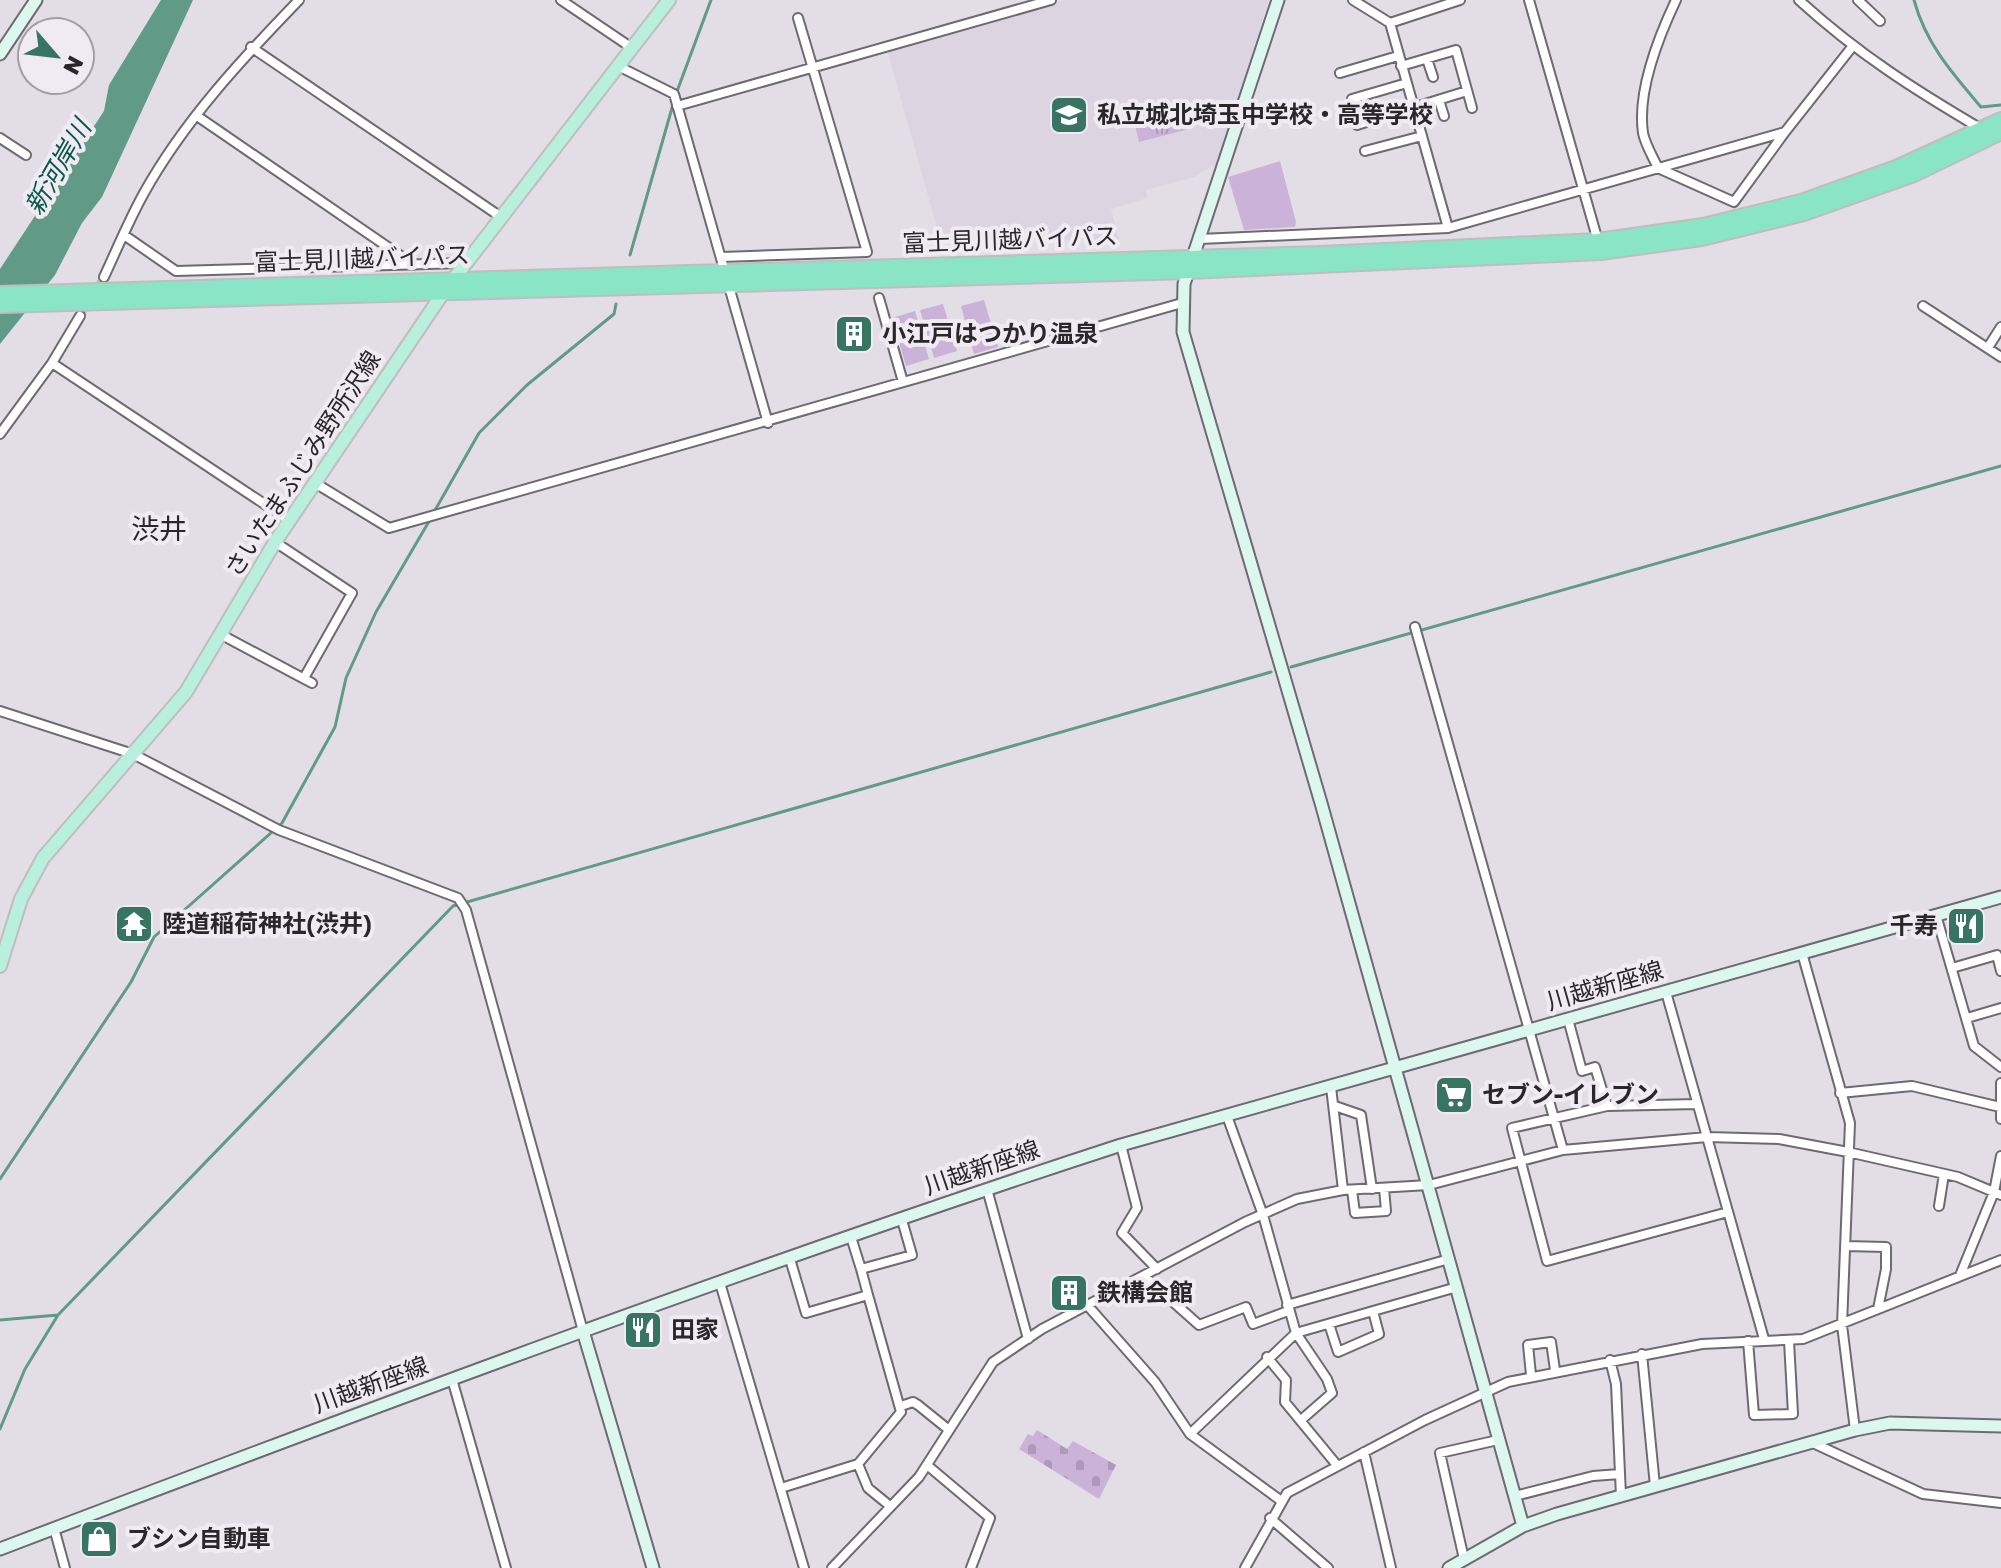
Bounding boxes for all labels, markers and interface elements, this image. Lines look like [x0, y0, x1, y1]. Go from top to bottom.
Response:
north arrow [16, 16, 96, 96]
text: N [58, 52, 90, 79]
school or university icon: 私立城北埼玉中学校・高等学校 [1048, 94, 1090, 136]
place label: 私立城北埼玉中学校・高等学校 [1097, 99, 1433, 128]
water label: 新河岸川 [18, 111, 98, 220]
street label: 富士見川越バイパス [902, 220, 1118, 257]
street label: 富士見川越バイパス [254, 239, 470, 276]
building icon: 小江戸はつかり温泉 [833, 313, 875, 355]
place label: 小江戸はつかり温泉 [882, 318, 1098, 347]
street label: さいたまふじみ野所沢線 [218, 345, 386, 581]
district label: 渋井 [131, 512, 187, 545]
temple icon: 陸道稲荷神社(渋井) [113, 903, 155, 945]
restaurant icon: 千寿 [1945, 905, 1987, 947]
place label: 陸道稲荷神社(渋井) [162, 908, 372, 937]
place label: 千寿 [1890, 910, 1938, 939]
street label: 川越新座線 [1543, 954, 1666, 1015]
supermarket icon: セブン-イレブン [1433, 1074, 1475, 1116]
place label: セブン-イレブン [1482, 1079, 1659, 1108]
street label: 川越新座線 [920, 1133, 1043, 1200]
building icon: 鉄構会館 [1048, 1272, 1090, 1314]
place label: 鉄構会館 [1097, 1277, 1193, 1306]
restaurant icon: 田家 [622, 1309, 664, 1351]
place label: 田家 [671, 1314, 719, 1343]
street label: 川越新座線 [309, 1349, 432, 1418]
shop icon: ブシン自動車 [78, 1518, 120, 1560]
place label: ブシン自動車 [127, 1523, 271, 1552]

